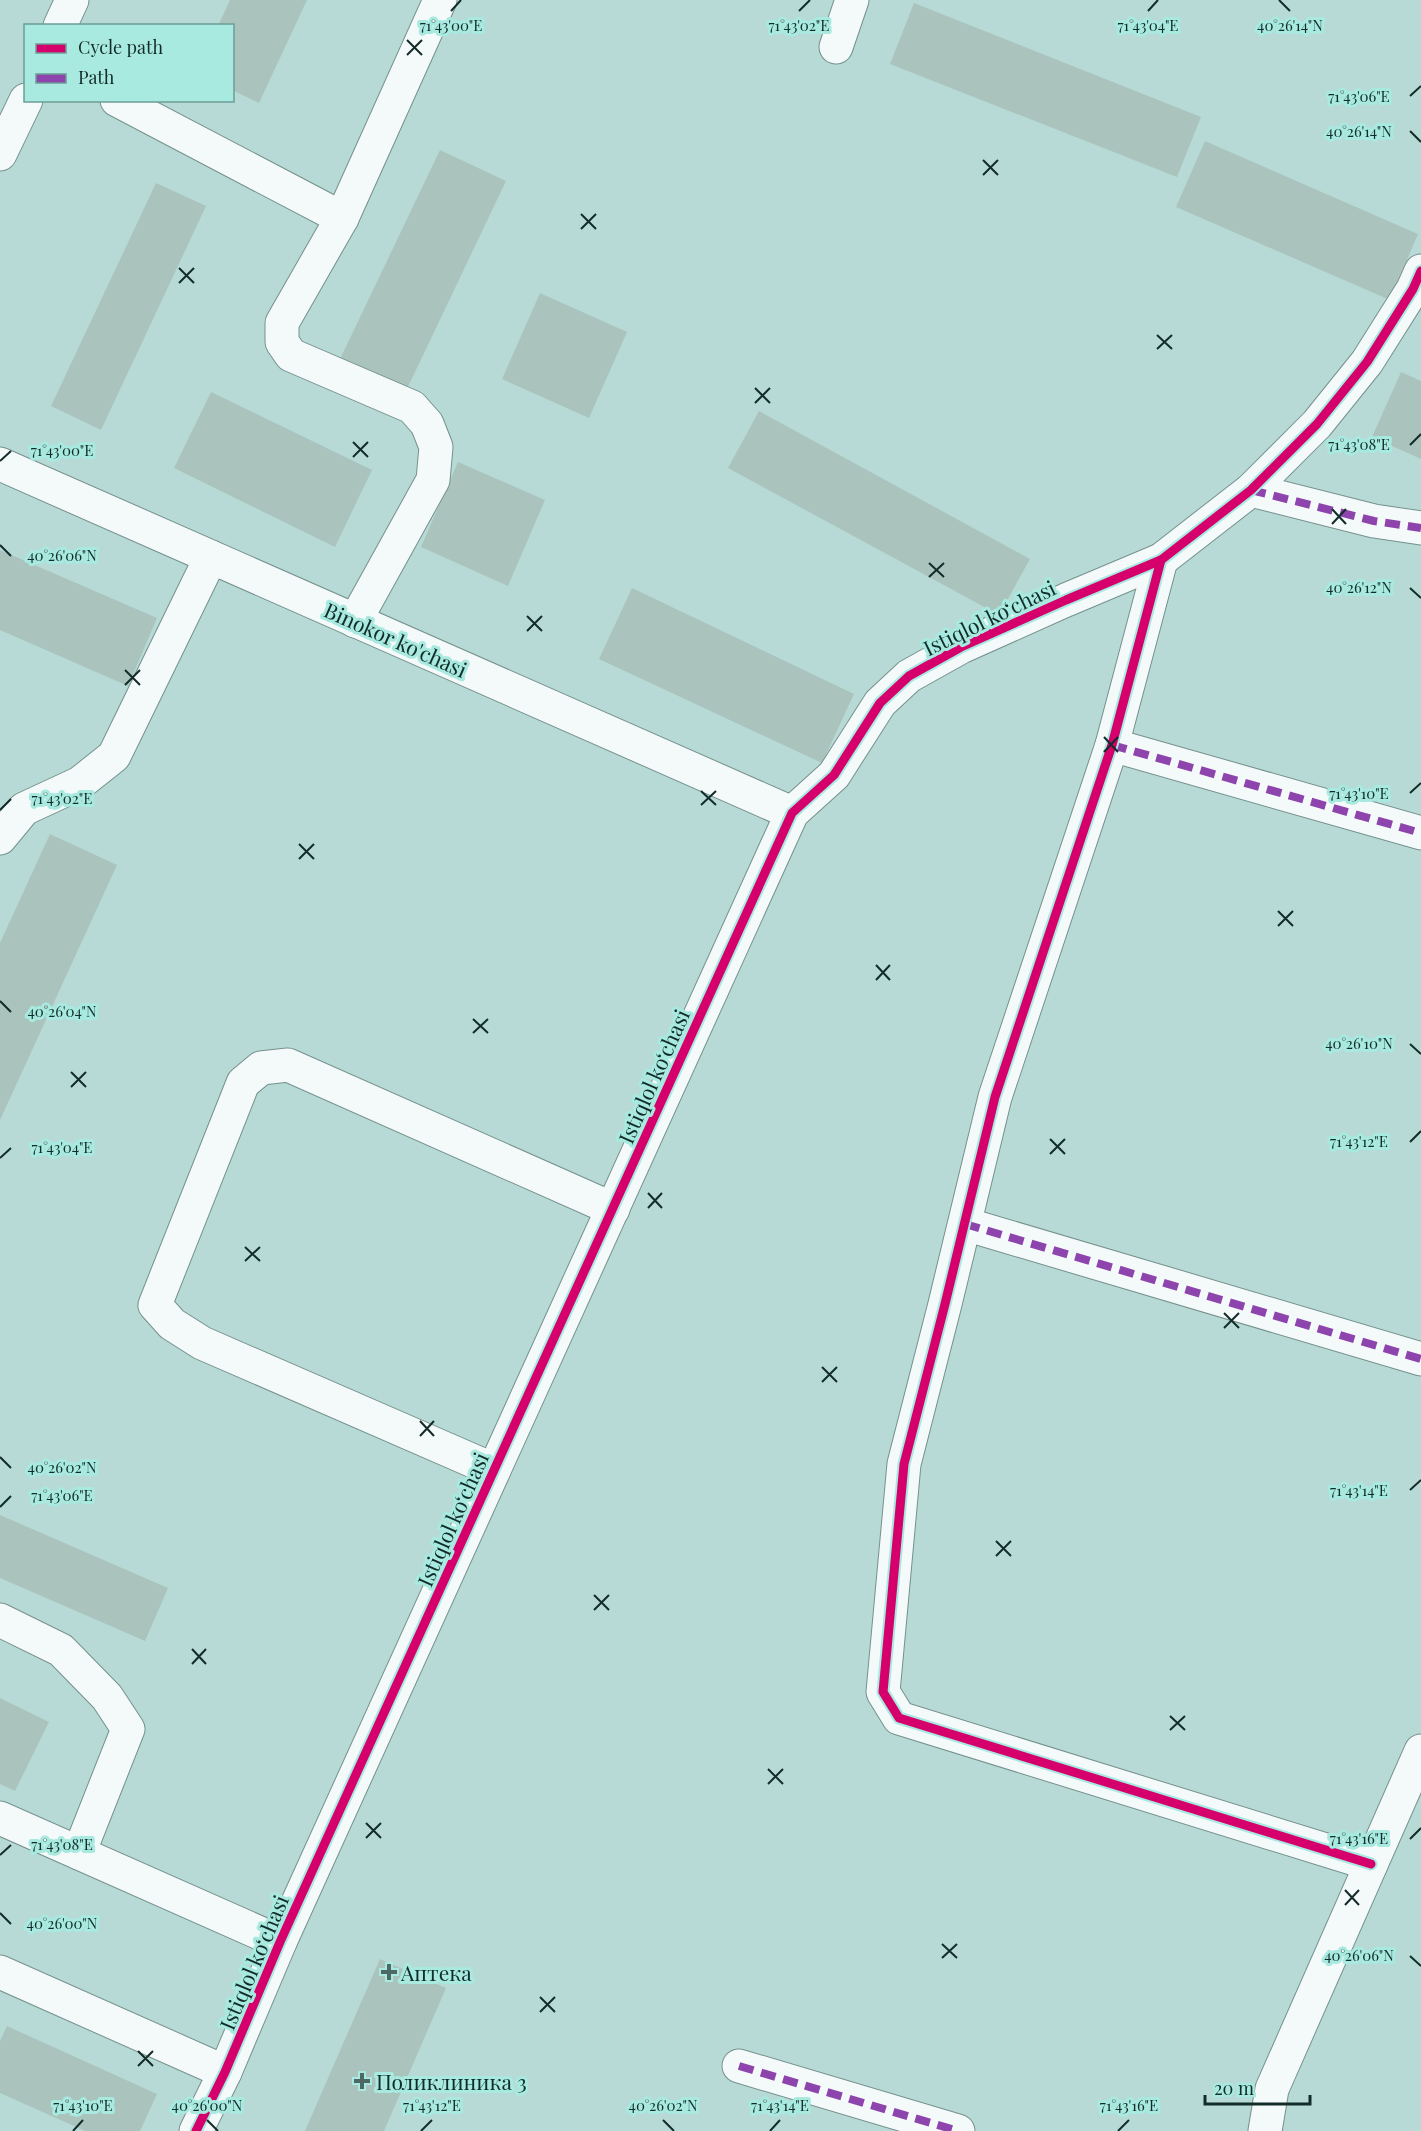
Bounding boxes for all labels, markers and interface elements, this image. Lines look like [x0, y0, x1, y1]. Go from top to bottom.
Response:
text: 71°43'00"E [420, 15, 482, 35]
text: 71°43'02"E [769, 15, 829, 35]
text: 71°43'04"E [1118, 15, 1179, 35]
text: 40°26'14"N [1257, 15, 1323, 35]
legend [24, 24, 234, 102]
text: Cycle path [78, 35, 163, 59]
text: Path [78, 65, 115, 89]
text: 71°43'06"E [1328, 86, 1390, 106]
text: 40°26'14"N [1326, 121, 1392, 141]
text: 71°43'08"E [1328, 434, 1390, 454]
text: 71°43'00"E [31, 440, 93, 460]
text: 40°26'06"N [27, 545, 97, 565]
street label: Istiqlol koʻchasi [918, 573, 1060, 661]
text: 40°26'12"N [1326, 577, 1392, 597]
street label: Binokor ko'chasi [320, 595, 472, 683]
text: 71°43'10"E [1329, 783, 1389, 803]
text: 71°43'02"E [32, 788, 92, 808]
text: 40°26'04"N [27, 1001, 97, 1021]
street label: Istiqlol koʻchasi [611, 1005, 695, 1147]
text: 40°26'10"N [1325, 1033, 1393, 1053]
text: 71°43'12"E [1330, 1131, 1388, 1151]
text: 71°43'04"E [32, 1137, 93, 1157]
street label: Istiqlol koʻchasi [410, 1448, 494, 1590]
text: 40°26'02"N [27, 1457, 97, 1477]
text: 71°43'14"E [1330, 1480, 1388, 1500]
text: 71°43'06"E [31, 1485, 93, 1505]
text: 71°43'16"E [1330, 1828, 1388, 1848]
text: 71°43'08"E [31, 1834, 93, 1854]
street label: Istiqlol koʻchasi [212, 1890, 294, 2034]
text: 40°26'00"N [27, 1913, 98, 1933]
text: 40°26'06"N [1324, 1945, 1394, 1965]
place label: Аптека [400, 1958, 472, 1986]
marker: Аптека [382, 1965, 396, 1979]
place label: Поликлиника 3 [376, 2067, 527, 2095]
scale bar [1205, 2068, 1310, 2106]
marker: Поликлиника 3 [353, 2072, 371, 2090]
text: 20 m [1214, 2076, 1254, 2100]
text: 71°43'10"E [53, 2095, 113, 2115]
text: 40°26'00"N [172, 2095, 243, 2115]
text: 71°43'12"E [403, 2095, 461, 2115]
text: 40°26'02"N [628, 2095, 698, 2115]
text: 71°43'14"E [751, 2095, 809, 2115]
text: 71°43'16"E [1100, 2095, 1158, 2115]

